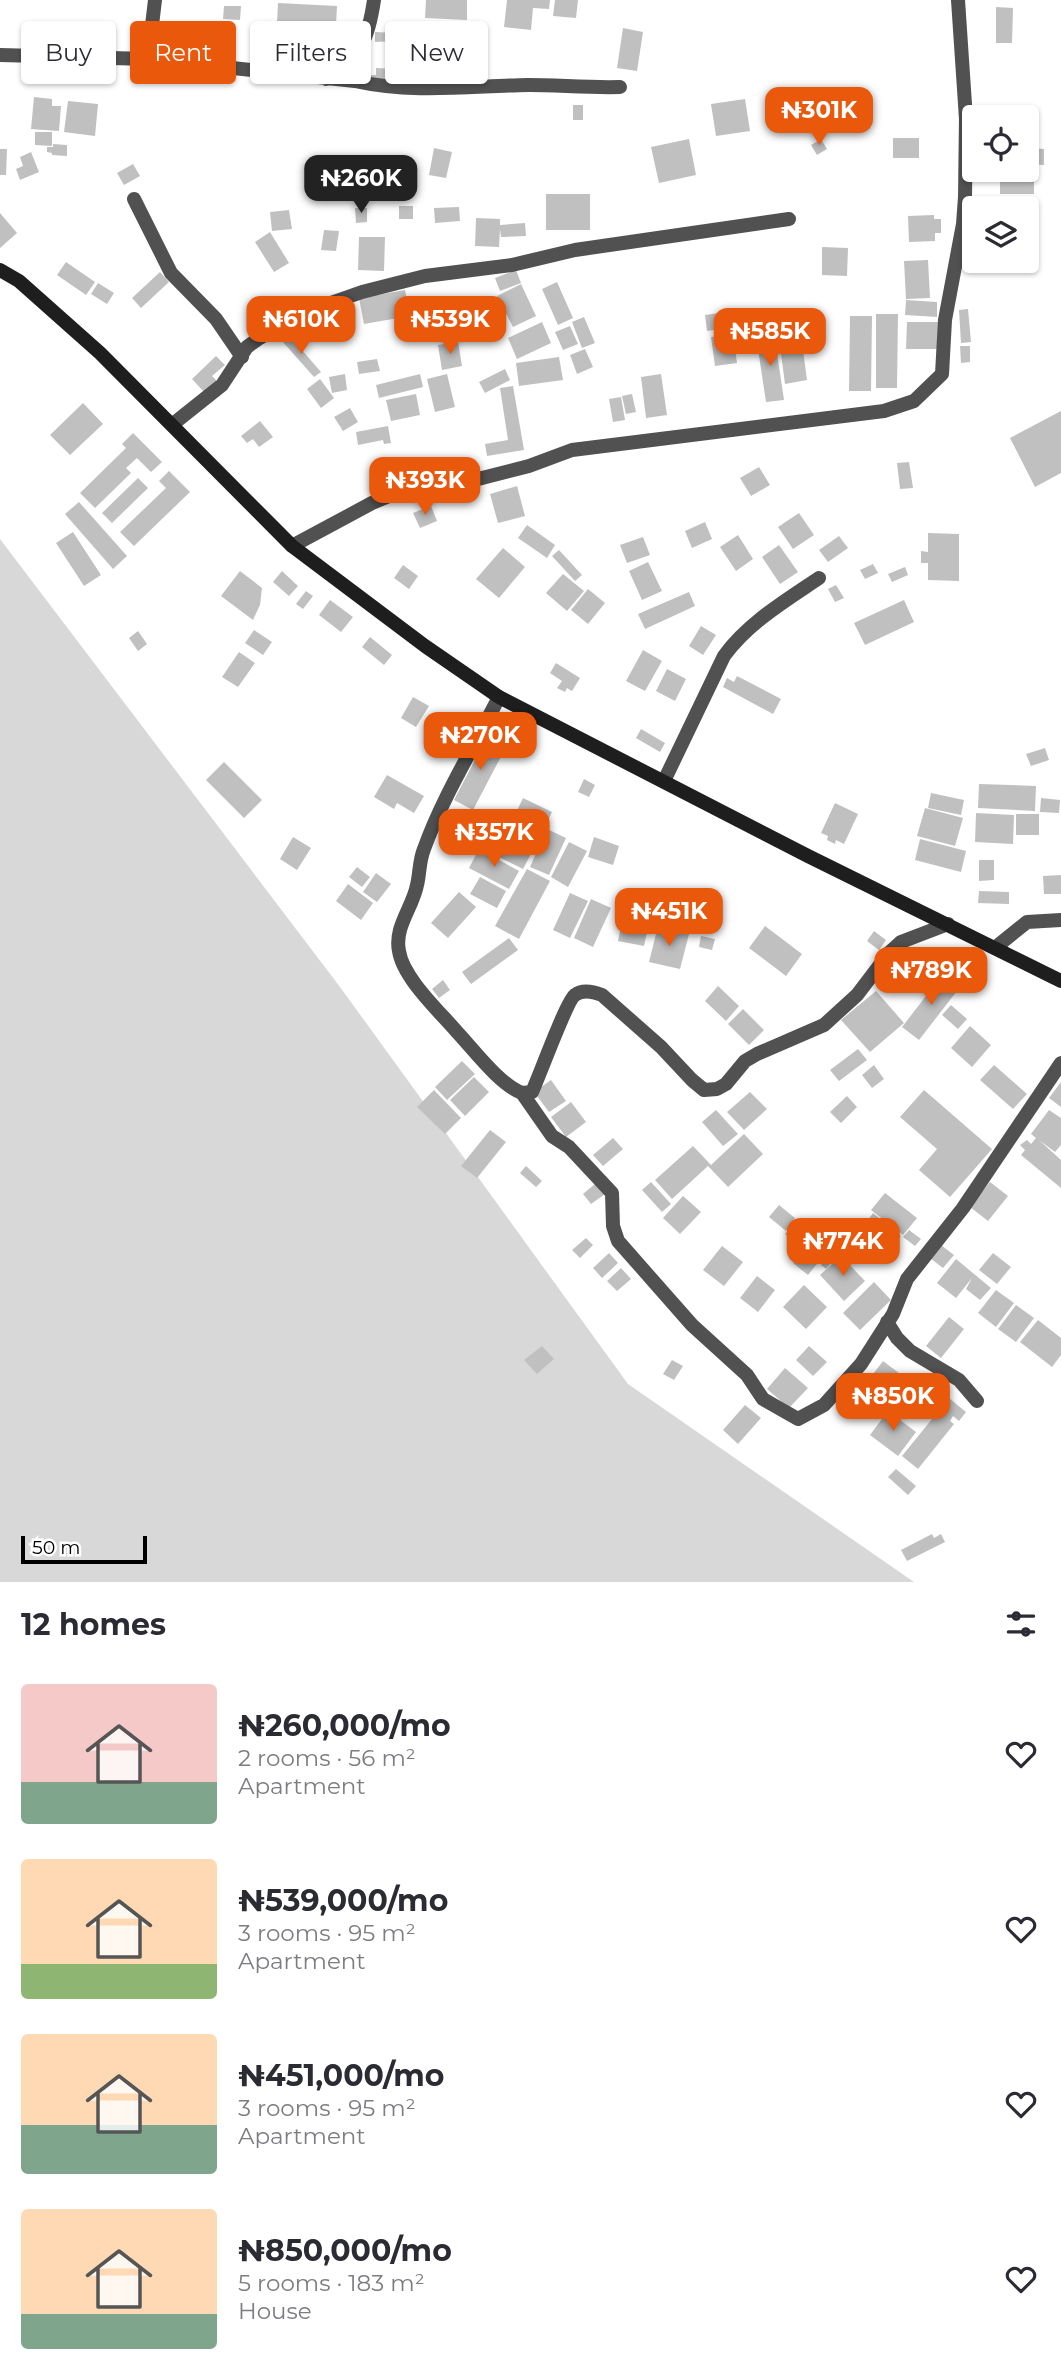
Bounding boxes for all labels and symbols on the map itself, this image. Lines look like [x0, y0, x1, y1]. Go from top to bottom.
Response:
pin: ₦301K [770, 88, 868, 147]
pin: ₦260K [312, 156, 410, 215]
pin: ₦610K [252, 296, 350, 356]
pin: ₦539K [401, 296, 499, 356]
pin: ₦585K [721, 308, 819, 368]
pin: ₦393K [376, 458, 474, 517]
pin: ₦270K [431, 712, 529, 772]
pin: ₦357K [445, 810, 543, 869]
pin: ₦451K [620, 888, 718, 948]
pin: ₦789K [882, 948, 980, 1007]
pin: ₦774K [794, 1218, 892, 1278]
pin: ₦850K [844, 1374, 942, 1433]
scale bar [21, 1533, 147, 1565]

